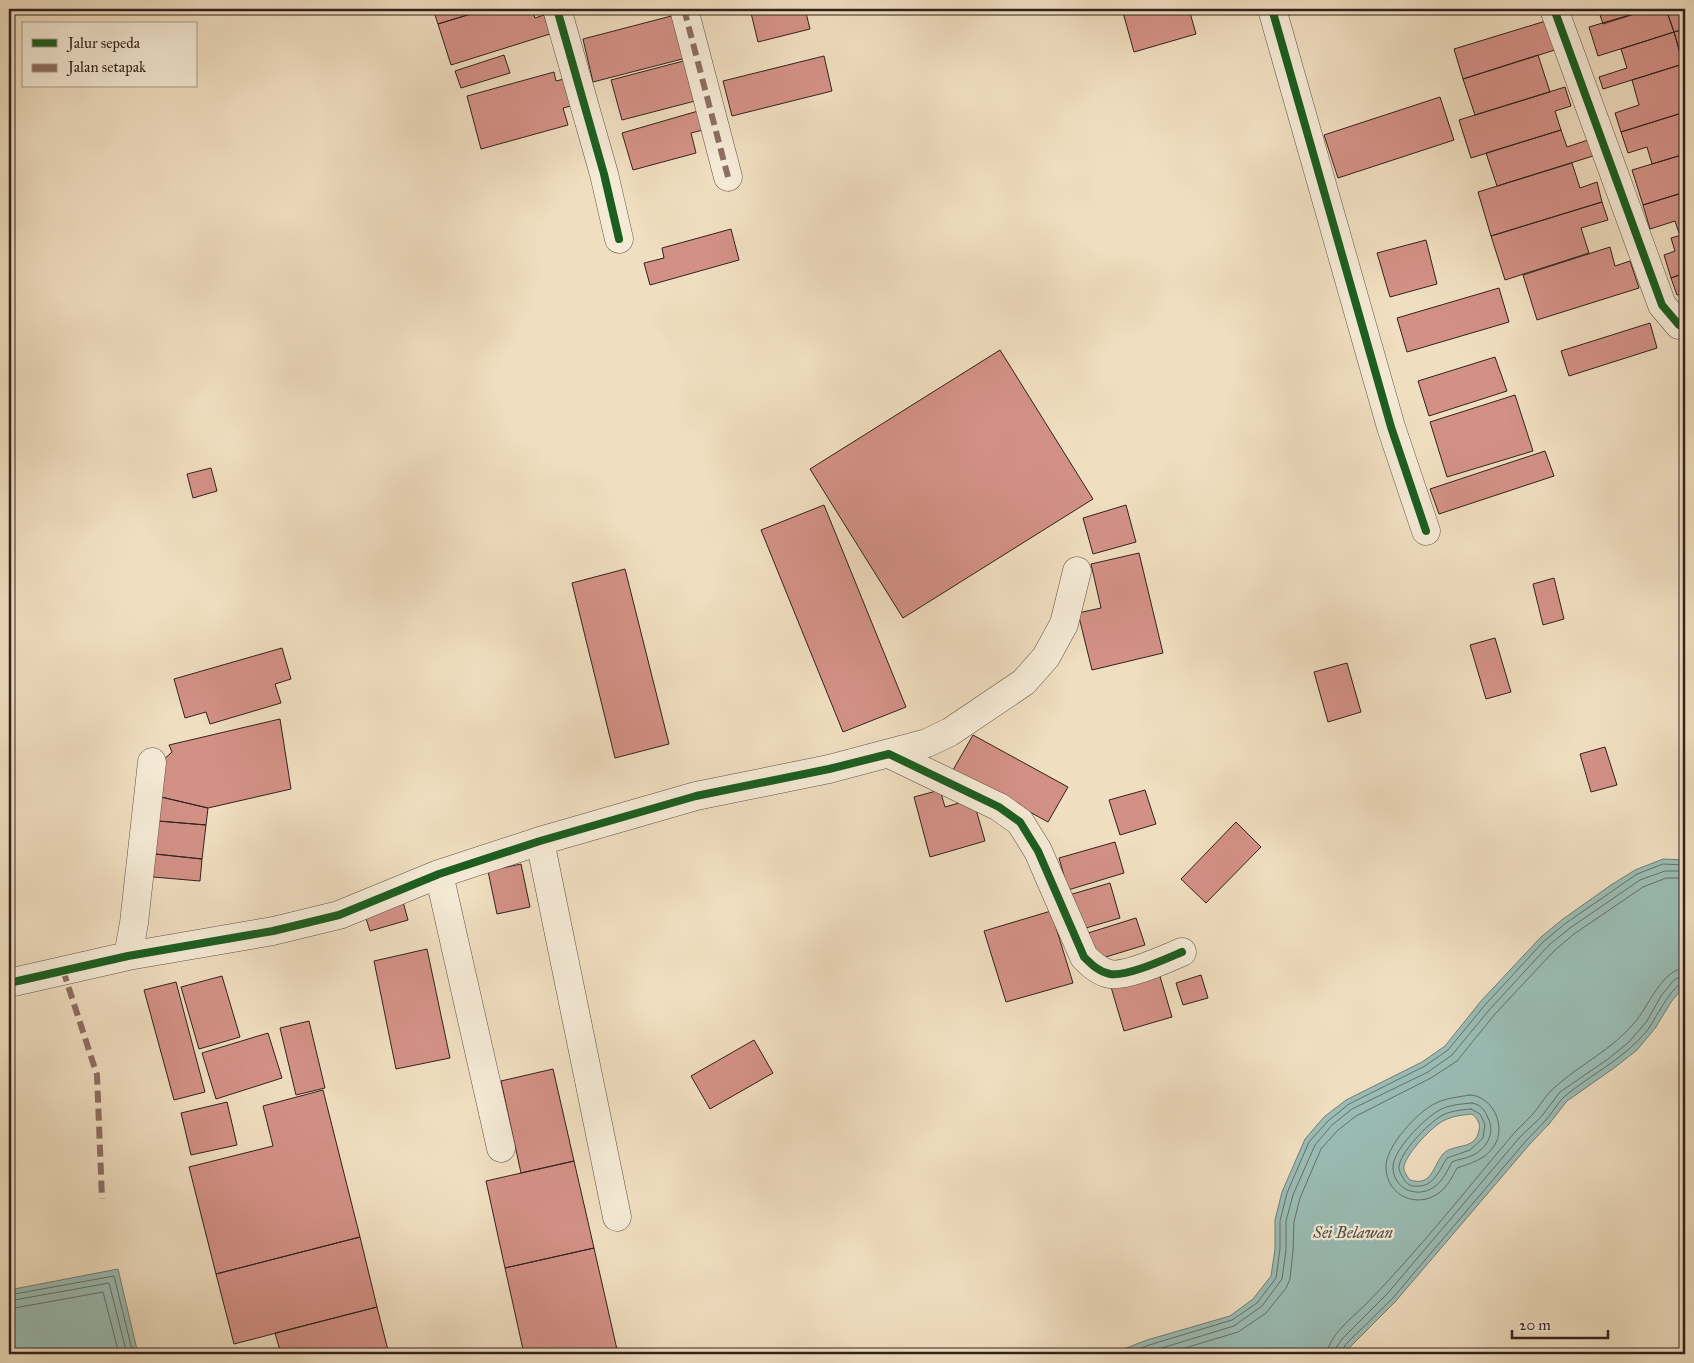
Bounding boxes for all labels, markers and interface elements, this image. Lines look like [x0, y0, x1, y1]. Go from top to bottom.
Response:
legend [22, 22, 198, 88]
text: Jalur sepeda [66, 34, 141, 53]
text: Jalan setapak [66, 58, 146, 77]
water label: Sei Belawan [1312, 1223, 1394, 1242]
scale bar [1512, 1308, 1608, 1340]
text: 20 m [1519, 1316, 1551, 1334]

